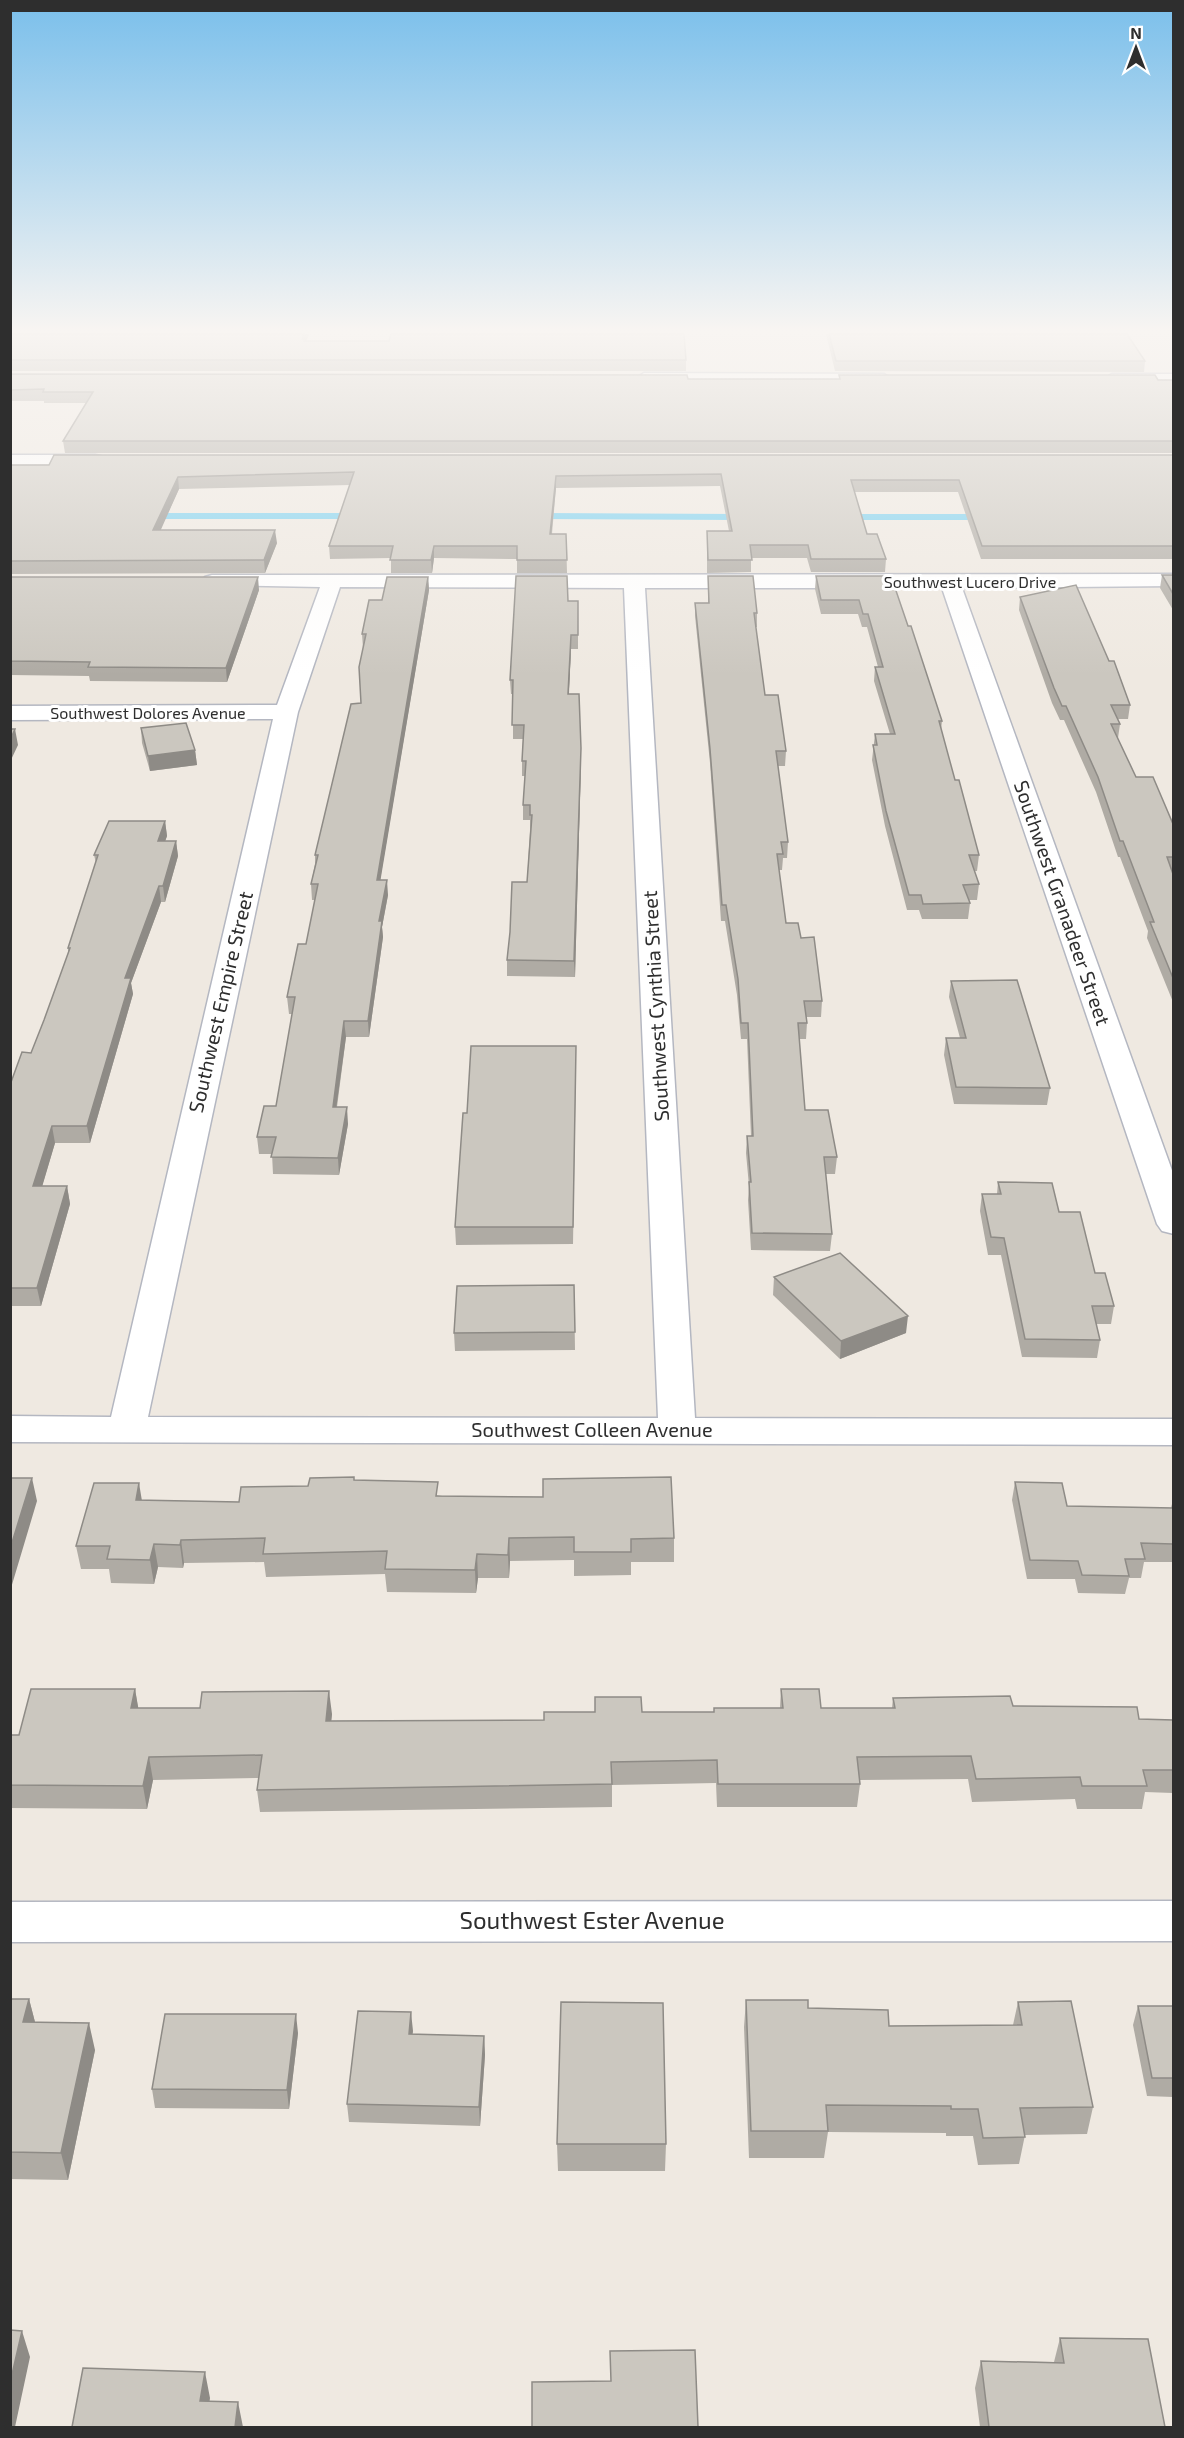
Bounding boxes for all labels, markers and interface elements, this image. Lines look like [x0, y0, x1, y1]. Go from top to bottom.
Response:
north arrow [1106, 18, 1166, 78]
text: N [1130, 23, 1142, 42]
street label: Southwest Lucero Drive [884, 572, 1056, 591]
street label: Southwest Dolores Avenue [50, 703, 246, 722]
street label: Southwest Granadeer Street [1010, 777, 1116, 1029]
street label: Southwest Empire Street [183, 888, 257, 1115]
street label: Southwest Cynthia Street [637, 890, 673, 1122]
street label: Southwest Colleen Avenue [471, 1417, 713, 1441]
street label: Southwest Ester Avenue [459, 1905, 725, 1934]

